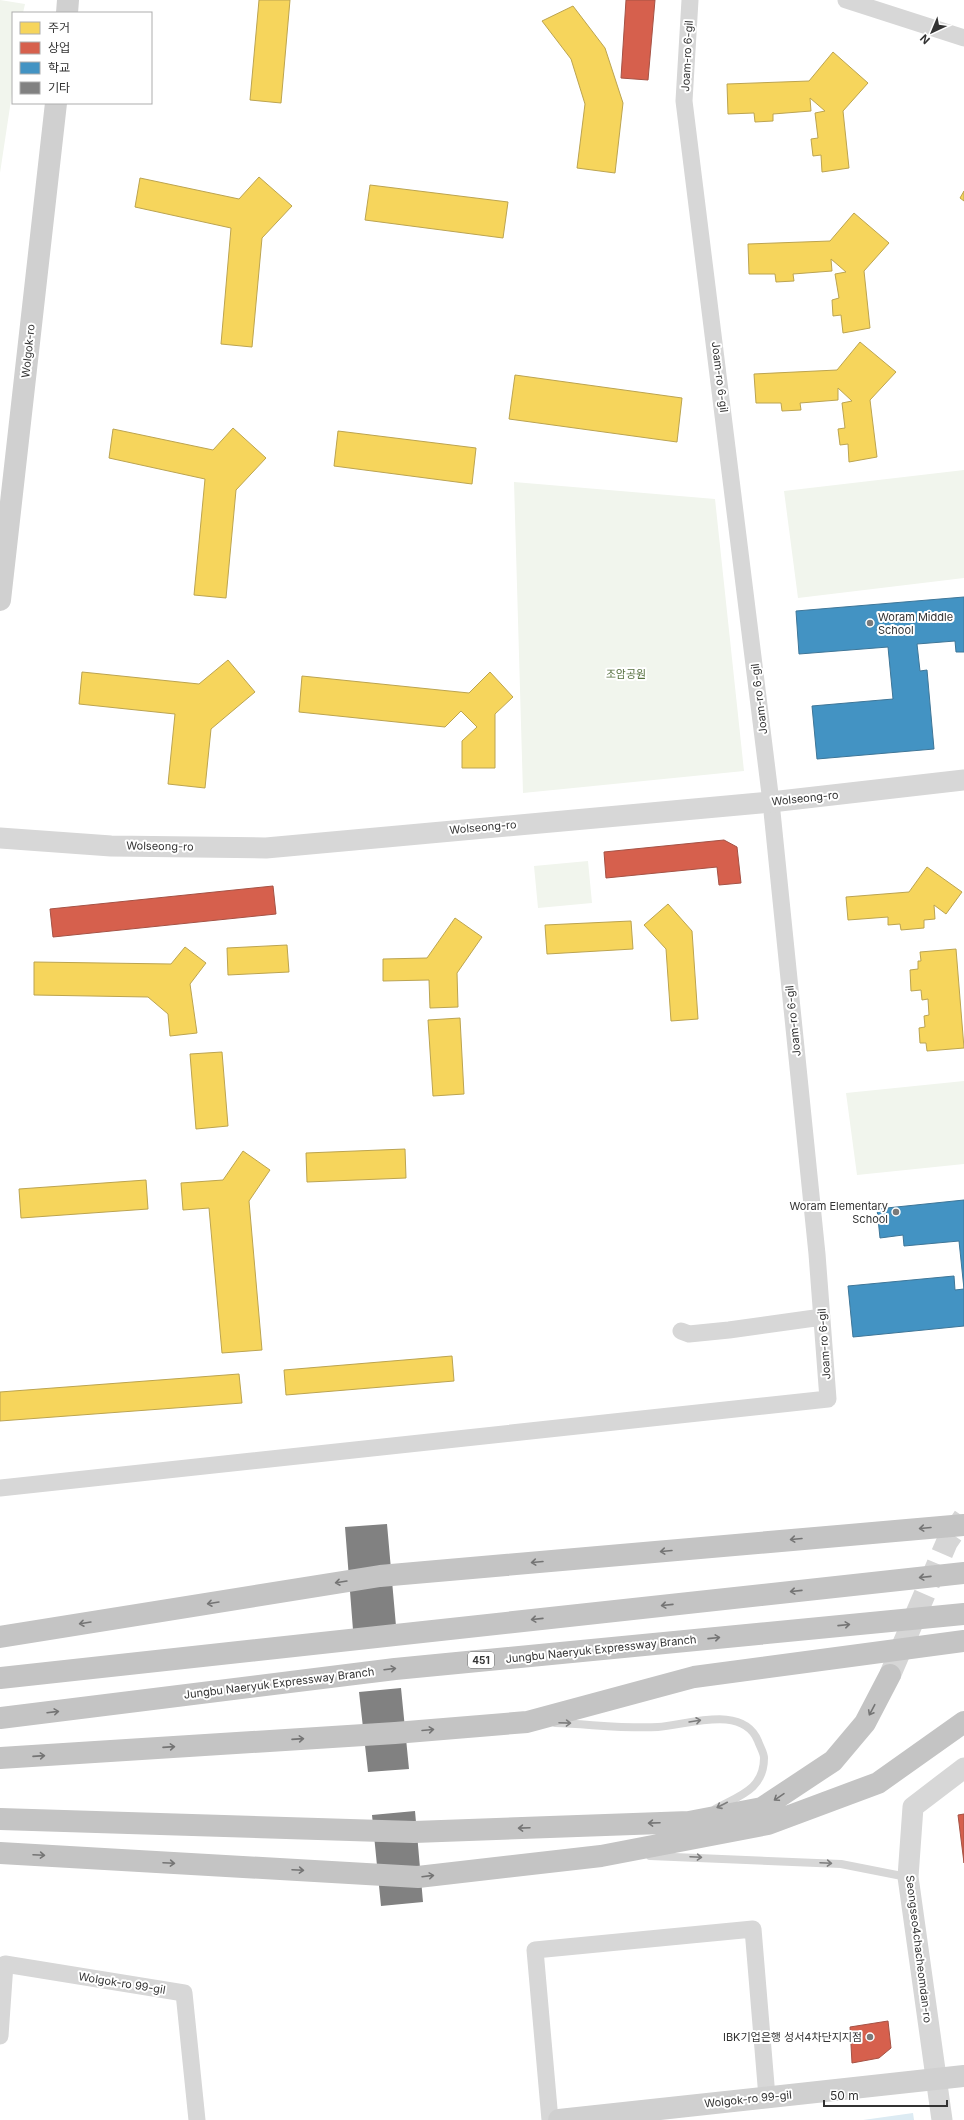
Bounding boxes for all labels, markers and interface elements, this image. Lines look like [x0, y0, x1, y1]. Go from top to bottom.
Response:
legend [12, 12, 152, 104]
north arrow [912, 12, 952, 52]
text: 주거 [48, 20, 70, 35]
street label: Joam-ro 6-gil [678, 20, 696, 92]
text: N [917, 31, 933, 47]
text: 상업 [48, 40, 70, 55]
text: 학교 [48, 60, 70, 75]
text: 기타 [48, 80, 70, 95]
street label: Wolgok-ro [18, 323, 38, 379]
street label: Joam-ro 6-gil [709, 341, 731, 413]
place label: Woram Middle School [878, 610, 953, 637]
marker: Woram Middle School [865, 618, 875, 628]
street label: Joam-ro 6-gil [748, 663, 770, 735]
park label: 조암공원 [606, 667, 646, 681]
street label: Wolseong-ro [771, 787, 840, 808]
street label: Wolseong-ro [449, 817, 517, 837]
street label: Wolseong-ro [126, 838, 194, 854]
street label: Joam-ro 6-gil [782, 985, 804, 1057]
place label: Woram Elementary School [790, 1199, 888, 1226]
marker: Woram Elementary School [891, 1207, 901, 1217]
street label: Joam-ro 6-gil [815, 1308, 833, 1380]
one-way arrow [919, 1524, 932, 1532]
one-way arrow [790, 1536, 803, 1543]
one-way arrow [660, 1547, 673, 1554]
one-way arrow [531, 1559, 544, 1566]
one-way arrow [919, 1574, 932, 1581]
one-way arrow [335, 1578, 348, 1586]
one-way arrow [790, 1587, 803, 1595]
one-way arrow [207, 1599, 220, 1607]
one-way arrow [661, 1601, 674, 1609]
one-way arrow [531, 1615, 544, 1622]
one-way arrow [79, 1619, 92, 1627]
one-way arrow [837, 1622, 850, 1629]
street label: Jungbu Naeryuk Expressway Branch [505, 1632, 697, 1666]
one-way arrow [707, 1634, 720, 1641]
road number: 451 [468, 1652, 494, 1668]
street label: Jungbu Naeryuk Expressway Branch [183, 1664, 375, 1702]
one-way arrow [383, 1665, 396, 1673]
one-way arrow [868, 1703, 876, 1715]
one-way arrow [46, 1708, 59, 1715]
one-way arrow [688, 1717, 701, 1725]
one-way arrow [558, 1720, 571, 1727]
one-way arrow [421, 1726, 434, 1733]
one-way arrow [291, 1735, 304, 1742]
one-way arrow [162, 1744, 175, 1751]
one-way arrow [32, 1752, 45, 1759]
one-way arrow [774, 1793, 785, 1801]
one-way arrow [716, 1802, 728, 1809]
one-way arrow [648, 1820, 661, 1827]
one-way arrow [518, 1824, 531, 1832]
one-way arrow [32, 1851, 45, 1859]
one-way arrow [689, 1854, 702, 1861]
one-way arrow [162, 1859, 175, 1866]
one-way arrow [819, 1860, 832, 1867]
one-way arrow [291, 1867, 304, 1874]
one-way arrow [421, 1872, 434, 1880]
street label: Seongseo4chacheomdan-ro [903, 1874, 935, 2024]
street label: Wolgok-ro 99-gil [77, 1969, 167, 1997]
place label: IBK기업은행 성서4차단지지점 [723, 2030, 862, 2044]
marker: IBK기업은행 성서4차단지지점 [865, 2032, 875, 2042]
scale bar [824, 2082, 947, 2108]
street label: Wolgok-ro 99-gil [704, 2087, 792, 2111]
text: 50 m [830, 2088, 859, 2103]

